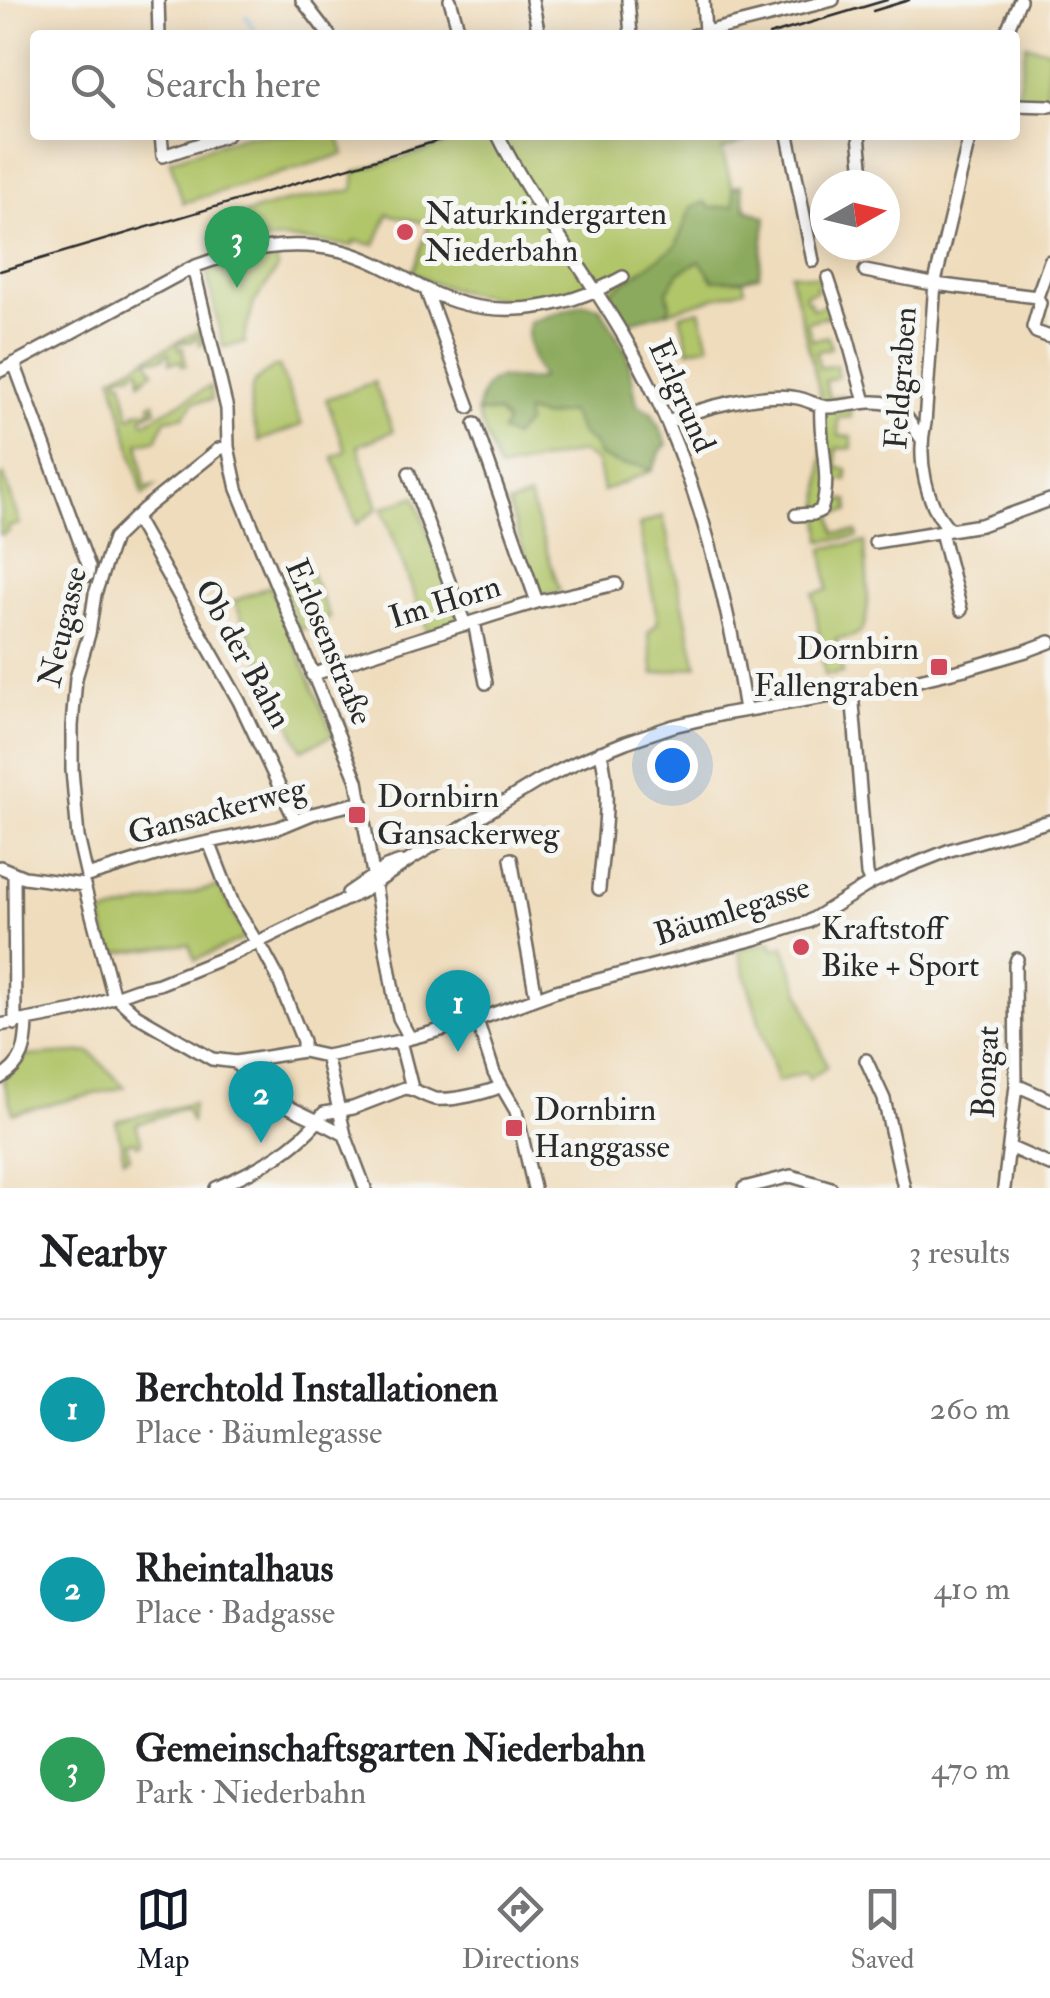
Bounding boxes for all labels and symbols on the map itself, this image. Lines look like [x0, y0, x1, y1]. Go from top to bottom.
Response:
north arrow [810, 170, 900, 260]
place label: Naturkindergarten Niederbahn [425, 194, 667, 271]
pin: 3 [204, 206, 270, 288]
marker: Naturkindergarten Niederbahn [394, 221, 416, 243]
street label: Feldgraben [876, 305, 926, 451]
street label: Erlgrund [639, 333, 725, 459]
street label: Erlosenstraße [276, 553, 382, 731]
street label: Neugasse [30, 563, 96, 691]
street label: Im Horn [385, 566, 505, 638]
street label: Ob der Bahn [186, 573, 300, 735]
place label: Dornbirn Fallengraben [754, 629, 919, 706]
marker: Dornbirn Fallengraben [928, 656, 950, 678]
your location [647, 740, 698, 791]
street label: Gansackerweg [124, 768, 311, 854]
place label: Dornbirn Gansackerweg [377, 777, 561, 854]
marker: Dornbirn Gansackerweg [346, 804, 368, 826]
street label: Bäumlegasse [649, 867, 815, 955]
place label: Kraftstoff Bike + Sport [821, 909, 979, 986]
marker: Kraftstoff Bike + Sport [790, 936, 812, 958]
pin: 1 [426, 970, 490, 1052]
street label: Bongat [964, 1025, 1008, 1119]
pin: 2 [228, 1060, 294, 1143]
place label: Dornbirn Hanggasse [534, 1090, 670, 1167]
marker: Dornbirn Hanggasse [503, 1117, 525, 1139]

